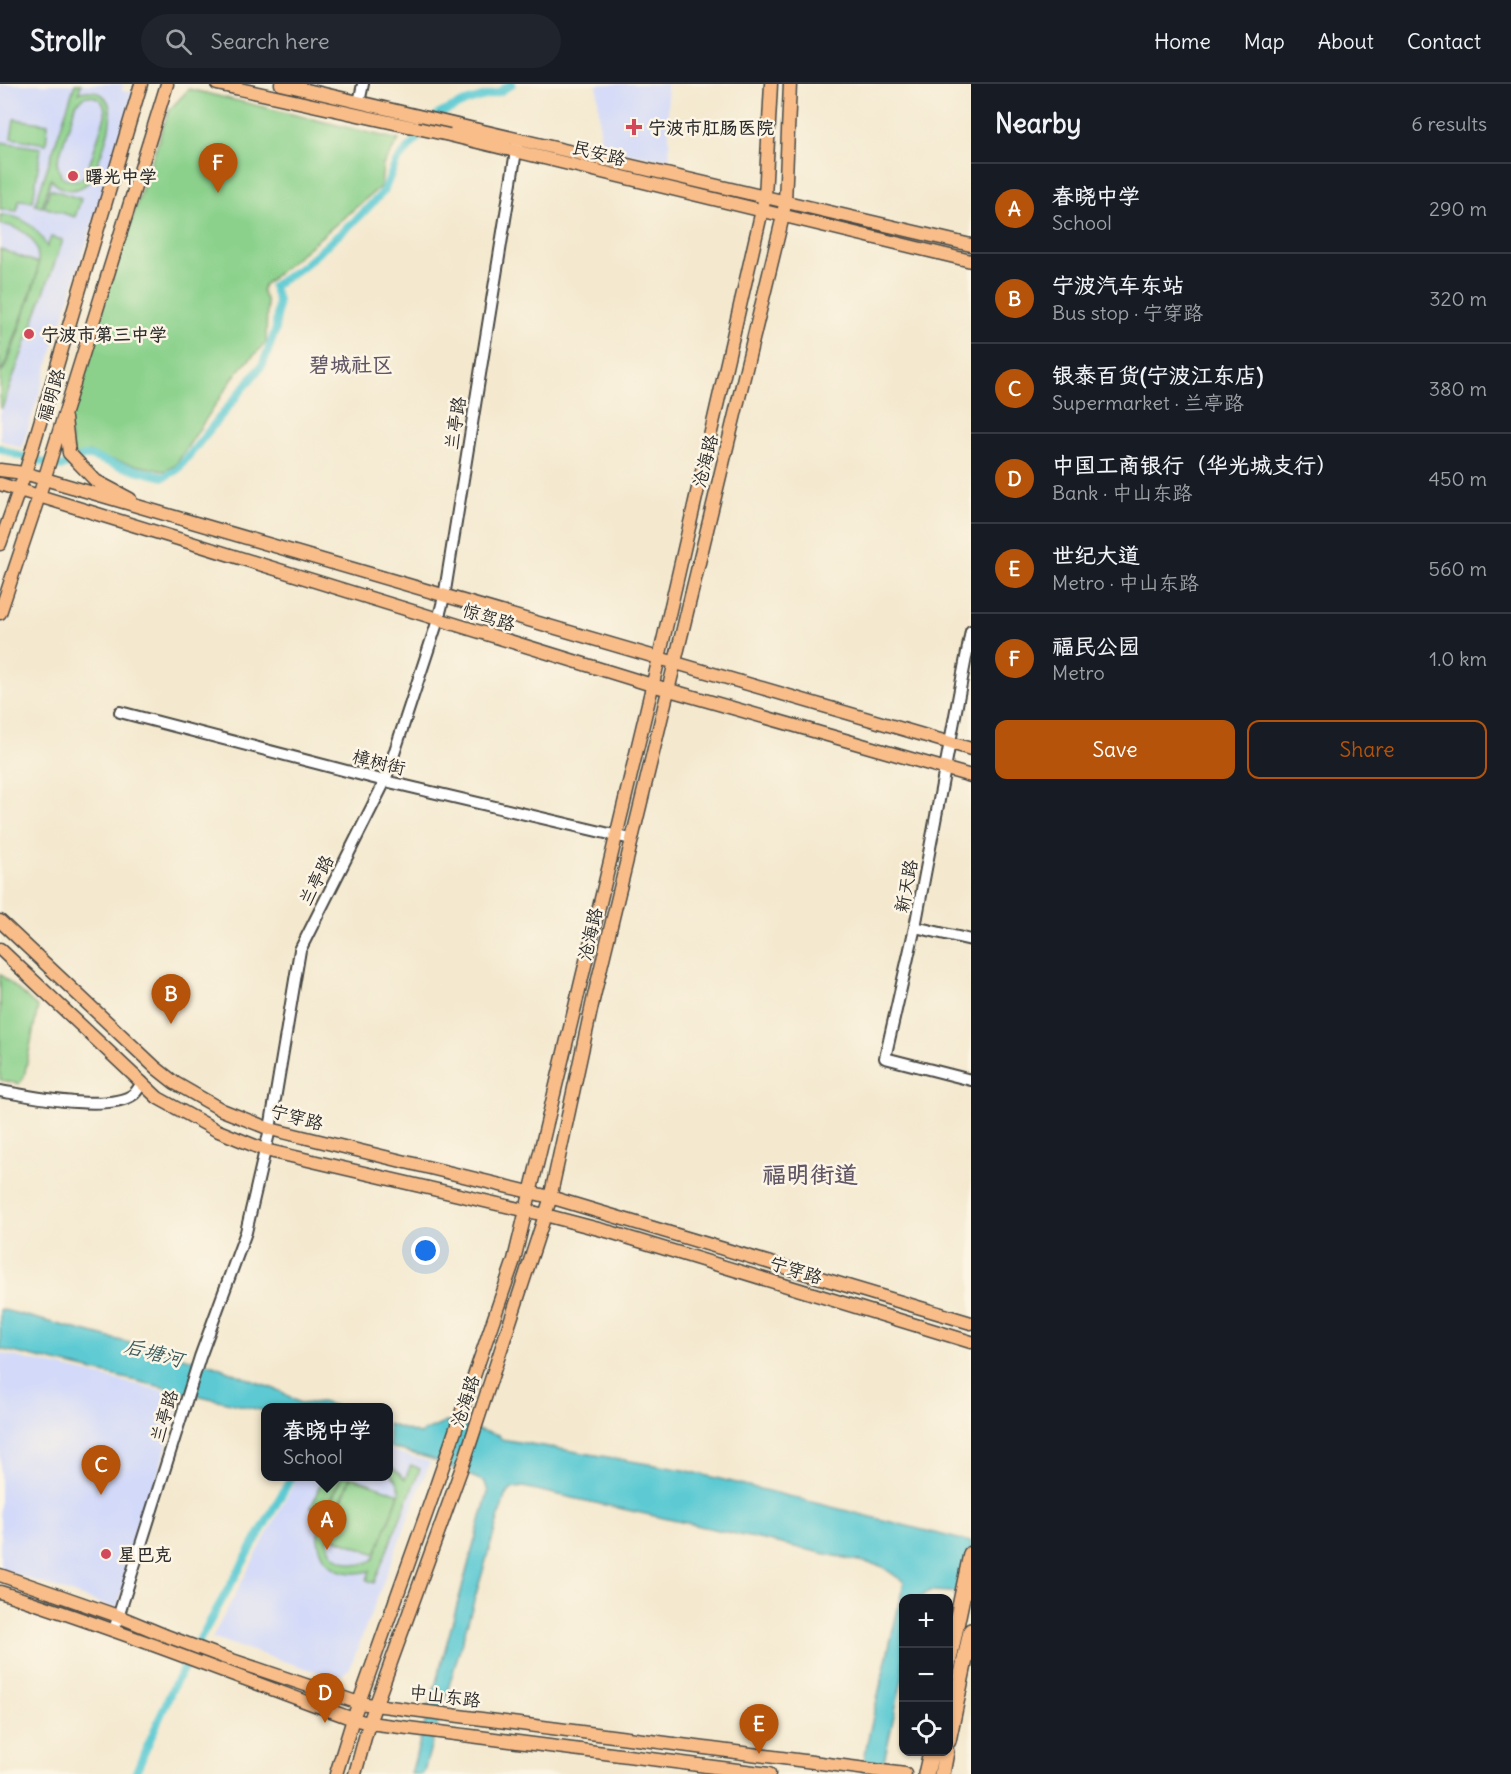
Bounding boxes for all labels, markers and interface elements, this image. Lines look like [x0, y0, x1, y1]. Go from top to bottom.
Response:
search box [141, 14, 561, 68]
text: Strollr [30, 23, 105, 59]
icon: search [162, 25, 195, 58]
text: Search here [210, 27, 330, 55]
text: Home [1154, 28, 1211, 55]
text: Map [1244, 28, 1285, 55]
text: About [1318, 28, 1374, 55]
text: Contact [1407, 28, 1481, 55]
text: Nearby [995, 107, 1081, 140]
text: 6 results [1411, 111, 1487, 136]
place label: 宁波市肛肠医院 [648, 116, 774, 139]
marker: 宁波市肛肠医院 [625, 118, 643, 136]
street label: 民安路 [570, 135, 628, 171]
pin: F [198, 144, 238, 193]
place label: 曙光中学 [85, 165, 157, 188]
marker: 曙光中学 [66, 169, 80, 183]
text: 春晓中学 [1052, 182, 1140, 210]
text: A [1008, 196, 1021, 221]
text: 290 m [1429, 196, 1487, 221]
text: School [1052, 210, 1112, 235]
text: 宁波汽车东站 [1052, 271, 1184, 299]
text: B [1008, 286, 1021, 311]
text: 320 m [1429, 286, 1487, 311]
text: Bus stop · 宁穿路 [1052, 300, 1203, 325]
place label: 宁波市第三中学 [41, 323, 167, 346]
marker: 宁波市第三中学 [22, 327, 36, 341]
district label: 碧城社区 [309, 351, 393, 378]
text: 银泰百货(宁波江东店) [1052, 361, 1263, 389]
street label: 福明路 [32, 366, 70, 424]
text: C [1008, 376, 1021, 401]
text: 380 m [1429, 376, 1487, 401]
text: Supermarket · 兰亭路 [1052, 390, 1244, 415]
street label: 兰亭路 [439, 395, 471, 451]
street label: 沧海路 [687, 432, 723, 490]
text: 中国工商银行（华光城支行） [1052, 451, 1338, 479]
text: D [1007, 466, 1022, 491]
text: 450 m [1428, 466, 1487, 491]
text: Bank · 中山东路 [1052, 480, 1192, 505]
text: 世纪大道 [1052, 541, 1140, 569]
text: E [1009, 556, 1020, 581]
text: 560 m [1429, 556, 1487, 581]
text: Metro · 中山东路 [1052, 570, 1199, 595]
street label: 惊驾路 [460, 598, 518, 636]
text: 福民公园 [1052, 632, 1140, 660]
text: F [1009, 646, 1020, 671]
text: 1.0 km [1429, 646, 1487, 671]
text: Metro [1052, 660, 1105, 685]
button: Save [995, 720, 1235, 779]
button: Share [1247, 720, 1487, 779]
street label: 樟树街 [350, 744, 408, 780]
street label: 兰亭路 [293, 851, 339, 909]
street label: 新天路 [890, 857, 922, 915]
street label: 沧海路 [573, 905, 607, 963]
pin: B [152, 974, 190, 1024]
street label: 宁穿路 [268, 1099, 326, 1135]
district label: 福明街道 [762, 1159, 858, 1189]
your location [411, 1236, 440, 1265]
street label: 宁穿路 [767, 1251, 825, 1289]
water label: 后塘河 [122, 1332, 189, 1373]
street label: 沧海路 [446, 1372, 484, 1430]
street label: 兰亭路 [145, 1387, 183, 1445]
popup [261, 1403, 393, 1481]
text: 春晓中学 [283, 1416, 371, 1444]
text: School [283, 1444, 343, 1469]
pin: C [82, 1446, 120, 1495]
pin: A [308, 1500, 346, 1550]
place label: 星巴克 [118, 1543, 172, 1566]
marker: 星巴克 [99, 1547, 113, 1561]
map controls [899, 1594, 953, 1756]
button: + [899, 1594, 953, 1648]
button: − [899, 1648, 953, 1702]
pin: D [306, 1674, 344, 1723]
street label: 中山东路 [408, 1680, 482, 1712]
button: locate [899, 1702, 953, 1756]
pin: E [740, 1704, 778, 1754]

